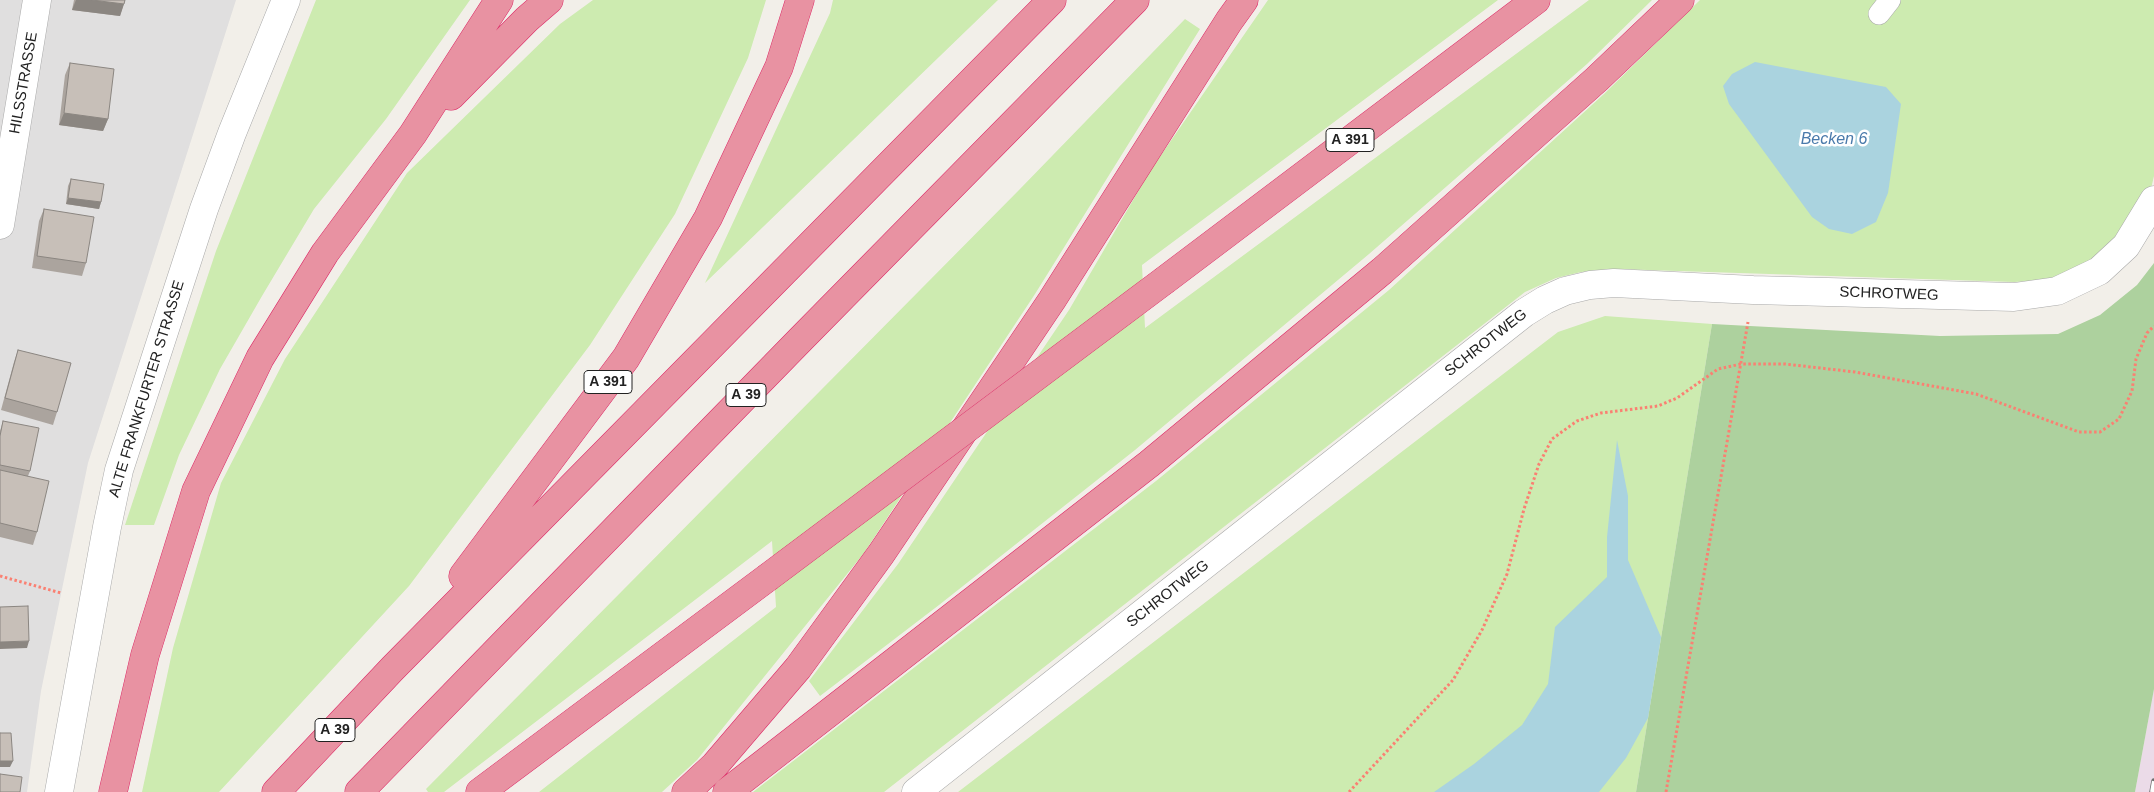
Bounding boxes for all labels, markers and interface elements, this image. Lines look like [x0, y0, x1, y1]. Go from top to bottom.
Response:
street label: HILSSTRASSE [6, 31, 42, 135]
road number: A 391 [1326, 128, 1374, 152]
water label: Becken 6 [1801, 130, 1867, 150]
street label: ALTE FRANKFURTER STRASSE [105, 278, 189, 500]
street label: SCHROTWEG [1839, 283, 1939, 305]
street label: SCHROTWEG [1441, 305, 1531, 381]
road number: A 391 [584, 371, 632, 394]
road number: A 39 [726, 384, 766, 406]
street label: SCHROTWEG [1123, 556, 1213, 632]
road number: A 39 [315, 718, 355, 742]

